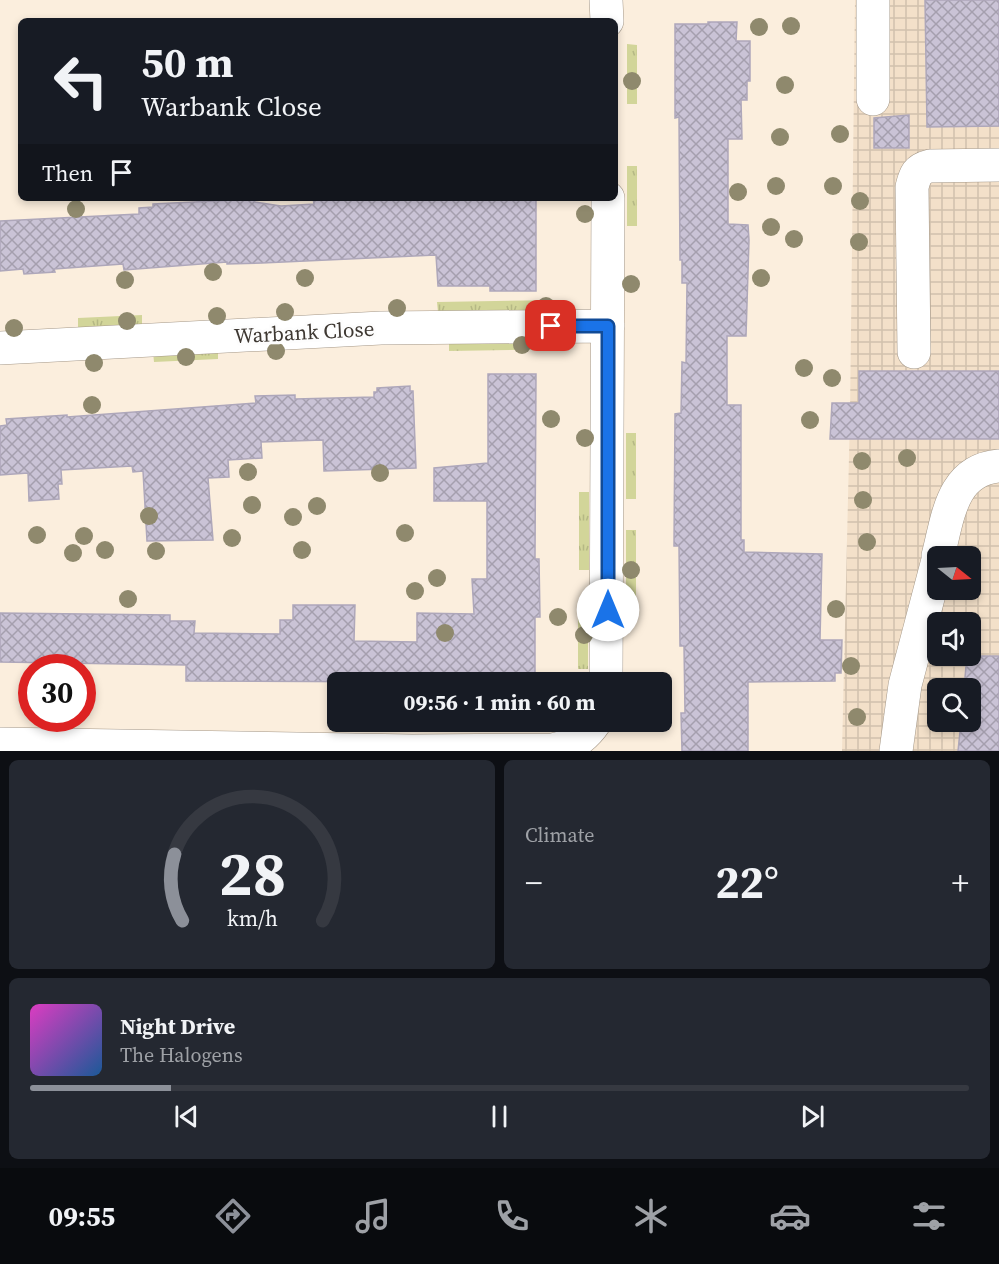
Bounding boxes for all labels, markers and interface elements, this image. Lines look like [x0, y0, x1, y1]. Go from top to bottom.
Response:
text: 50 m [141, 33, 234, 91]
icon: left [42, 42, 120, 120]
text: Warbank Close [141, 88, 322, 125]
icon: arrive [105, 156, 138, 189]
text: Then [42, 158, 93, 188]
pin [525, 300, 576, 351]
icon: arrive [534, 309, 567, 342]
street label: Warbank Close [233, 314, 375, 350]
north arrow [927, 546, 981, 600]
map controls [927, 546, 981, 732]
position arrow [576, 578, 640, 642]
button: sound [927, 612, 981, 666]
speed limit sign: 30 [18, 654, 96, 732]
button: search [927, 678, 981, 732]
text: 09:56 · 1 min · 60 m [404, 687, 595, 717]
text: Climate [525, 821, 594, 849]
text: 28 [218, 830, 286, 916]
text: 22° [715, 851, 779, 913]
text: − [525, 860, 543, 905]
text: + [951, 860, 969, 905]
text: km/h [226, 905, 278, 934]
text: Night Drive [120, 1011, 235, 1041]
text: The Halogens [120, 1041, 243, 1069]
icon: previous [170, 1100, 203, 1133]
icon: pause [483, 1100, 516, 1133]
icon: next [796, 1100, 829, 1133]
icon: directions [212, 1195, 254, 1237]
icon: music [352, 1195, 394, 1237]
icon: phone [491, 1195, 533, 1237]
icon: climate [630, 1195, 672, 1237]
icon: car [769, 1195, 811, 1237]
icon: filters [908, 1195, 950, 1237]
text: 09:55 [49, 1198, 115, 1235]

